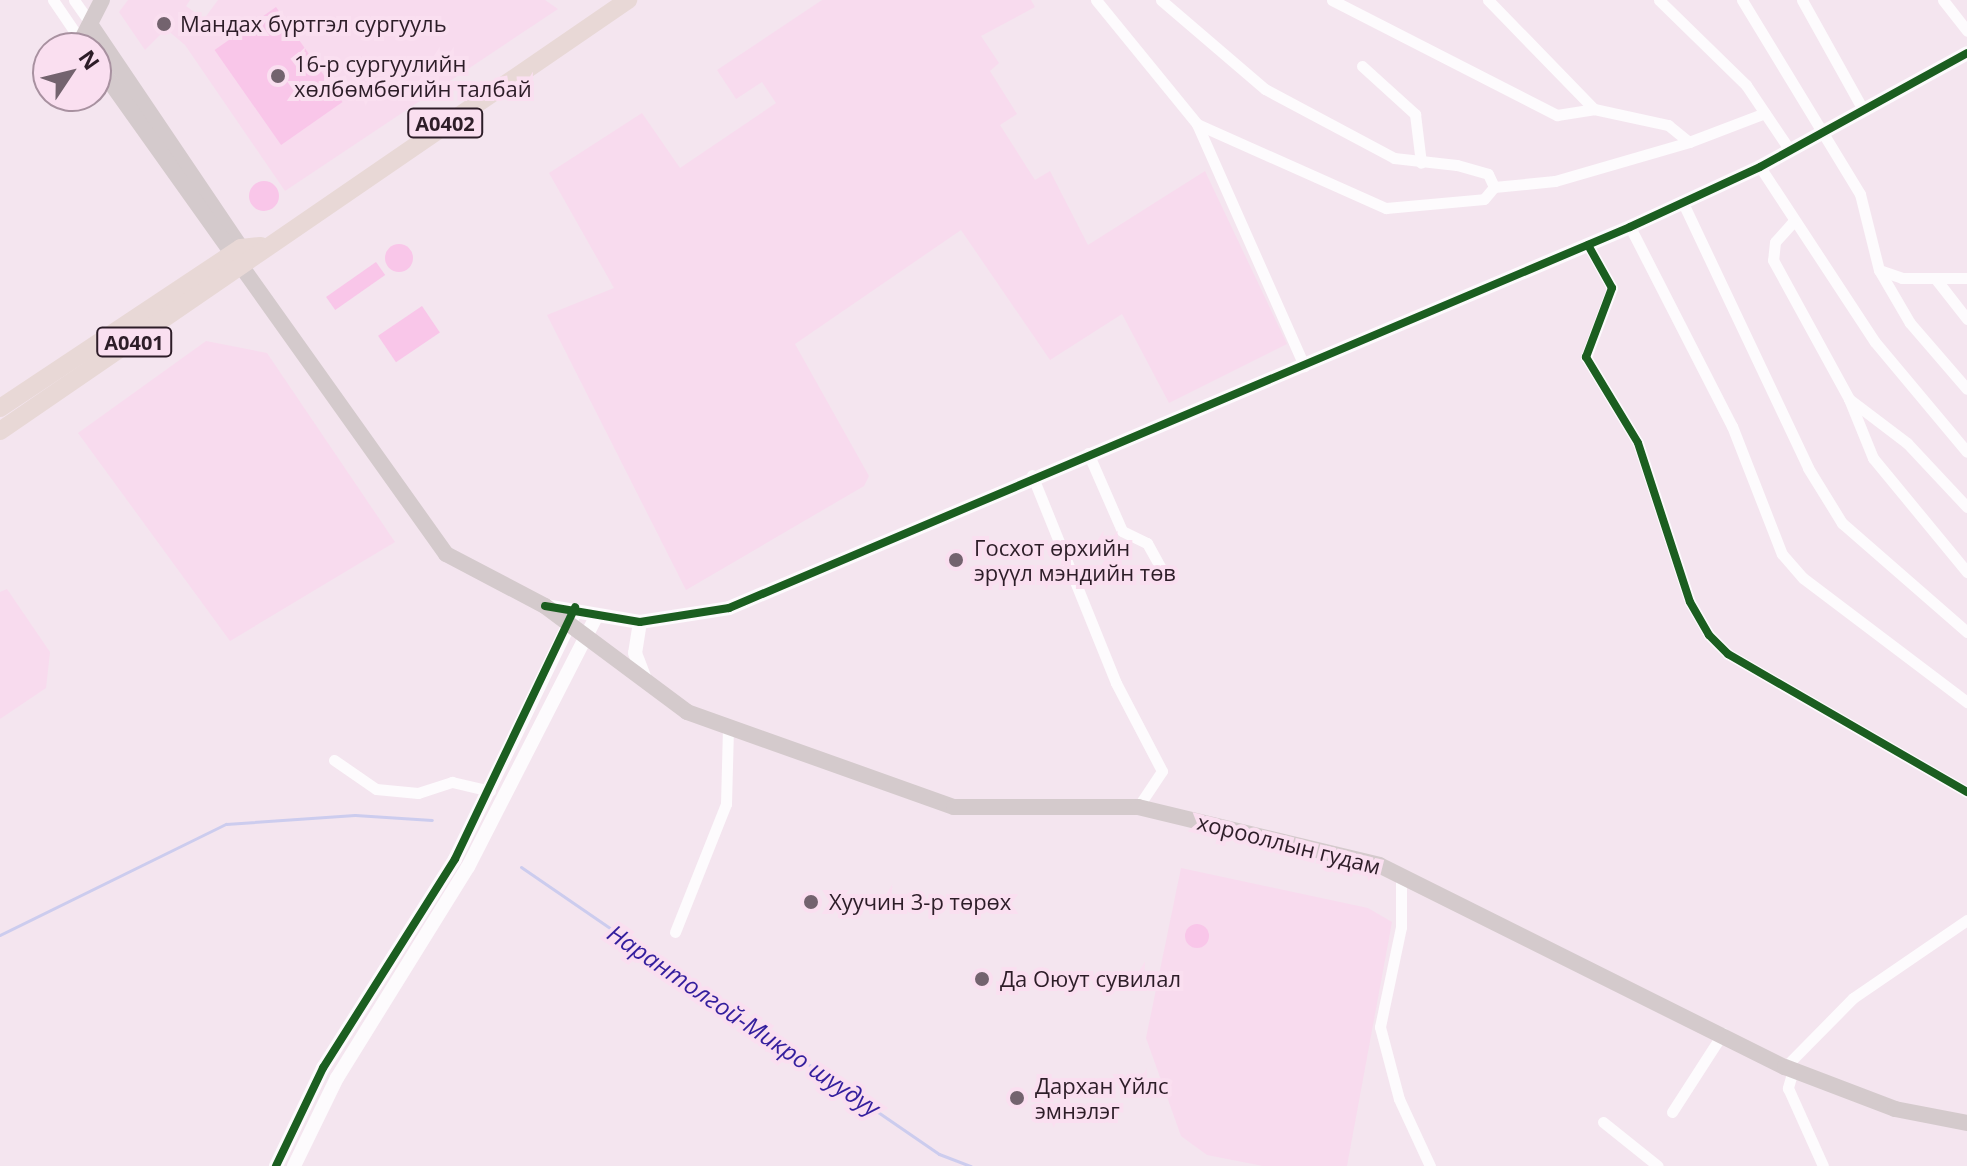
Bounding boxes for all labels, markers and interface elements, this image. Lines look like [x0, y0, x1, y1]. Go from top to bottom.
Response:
place label: Мандах бүртгэл сургууль [180, 11, 447, 37]
marker: Мандах бүртгэл сургууль [155, 15, 173, 33]
north arrow [32, 32, 112, 112]
text: N [73, 43, 107, 75]
place label: 16-р сургуулийн хөлбөмбөгийн талбай [294, 50, 532, 102]
marker: 16-р сургуулийн хөлбөмбөгийн талбай [269, 67, 287, 85]
road number: A0402 [407, 107, 483, 139]
road number: A0401 [96, 326, 172, 358]
place label: Госхот өрхийн эрүүл мэндийн төв [974, 534, 1176, 586]
marker: Госхот өрхийн эрүүл мэндийн төв [945, 549, 967, 571]
street label: хорооллын гудам [1195, 808, 1383, 880]
place label: Хуучин 3-р төрөх [829, 889, 1011, 915]
marker: Хуучин 3-р төрөх [800, 891, 822, 913]
water label: Нарантолгой-Микро шуудуу [602, 918, 886, 1122]
place label: Да Оюут сувилал [1000, 966, 1181, 992]
marker: Да Оюут сувилал [971, 968, 993, 990]
place label: Дархан Үйлс эмнэлэг [1035, 1072, 1169, 1124]
marker: Дархан Үйлс эмнэлэг [1006, 1087, 1028, 1109]

